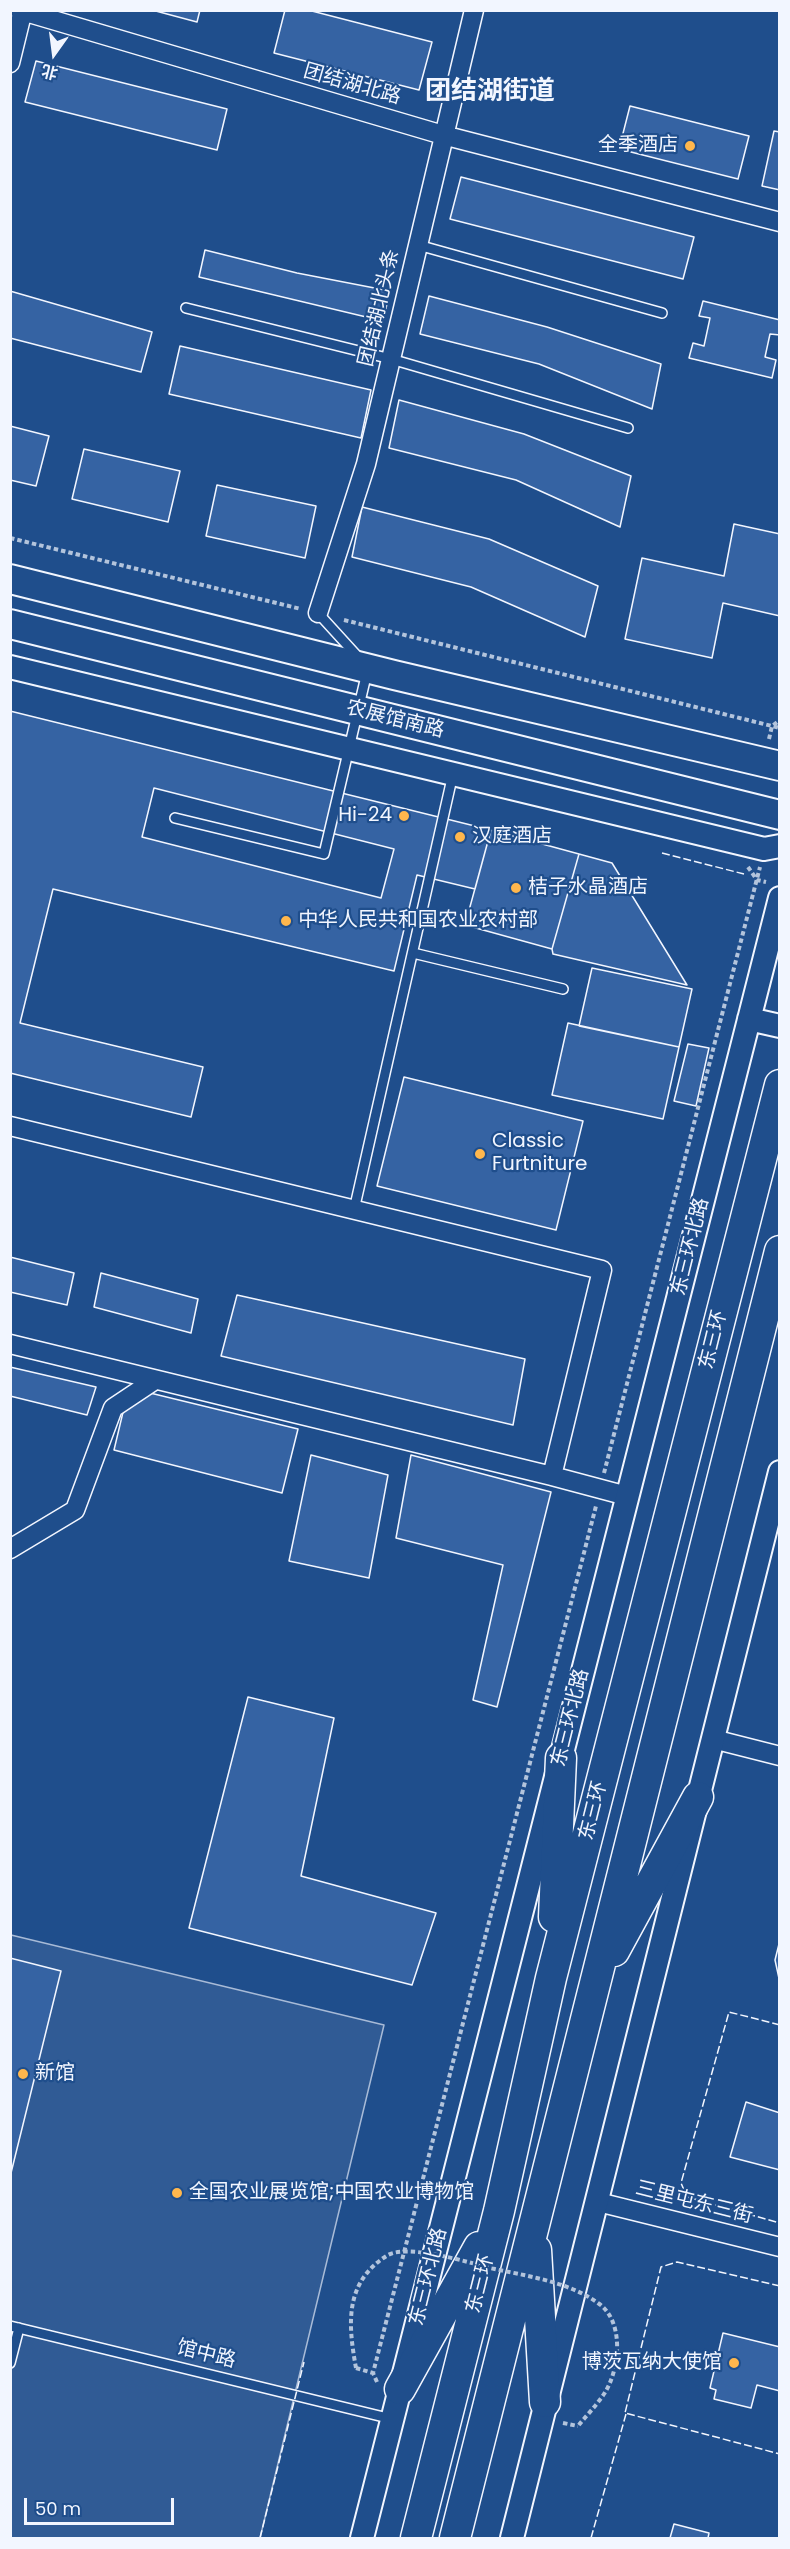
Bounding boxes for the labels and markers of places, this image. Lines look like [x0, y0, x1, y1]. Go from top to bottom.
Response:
place label: 全季酒店 [598, 134, 678, 158]
marker: 全季酒店 [683, 139, 697, 153]
place label: Hi-24 [338, 804, 392, 828]
marker: Hi-24 [397, 809, 411, 823]
place label: 汉庭酒店 [472, 825, 552, 849]
marker: 汉庭酒店 [453, 830, 467, 844]
place label: 桔子水晶酒店 [528, 876, 648, 900]
marker: 桔子水晶酒店 [509, 881, 523, 895]
place label: 中华人民共和国农业农村部 [298, 909, 538, 933]
marker: 中华人民共和国农业农村部 [279, 914, 293, 928]
place label: Classic Furtniture [492, 1130, 587, 1177]
marker: Classic Furtniture [473, 1147, 487, 1161]
place label: 新馆 [35, 2062, 75, 2086]
marker: 新馆 [16, 2067, 30, 2081]
place label: 全国农业展览馆;中国农业博物馆 [189, 2181, 474, 2205]
marker: 全国农业展览馆;中国农业博物馆 [170, 2186, 184, 2200]
place label: 博茨瓦纳大使馆 [582, 2351, 722, 2375]
marker: 博茨瓦纳大使馆 [727, 2356, 741, 2370]

